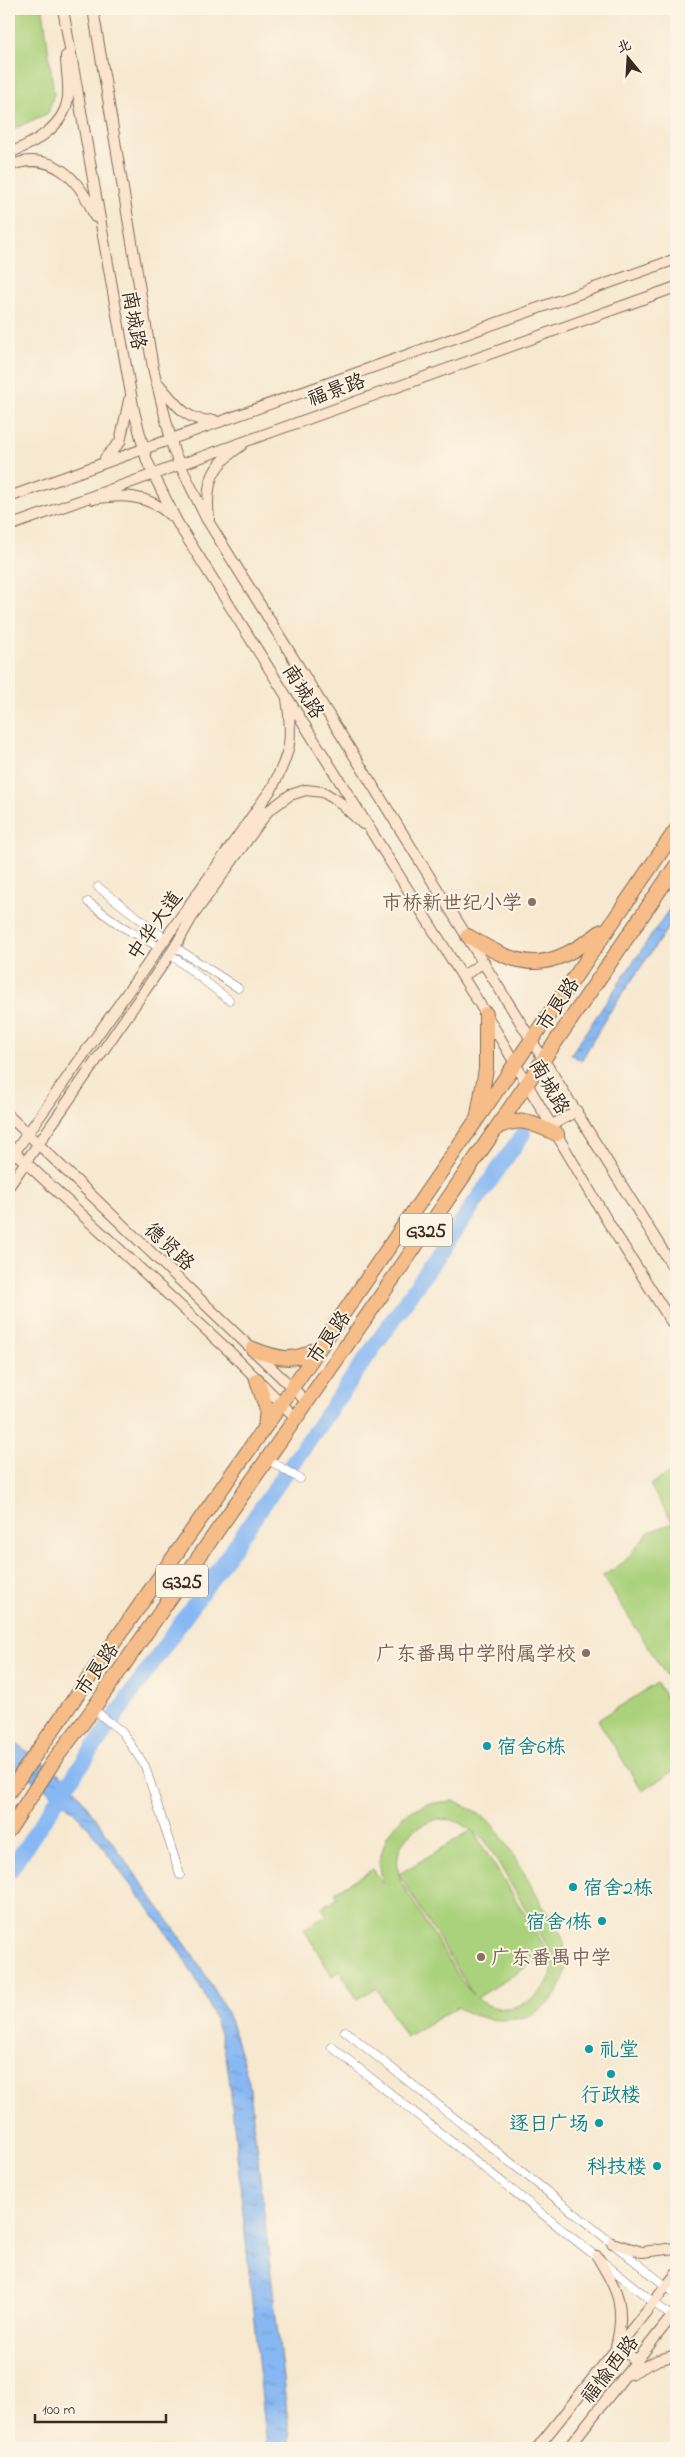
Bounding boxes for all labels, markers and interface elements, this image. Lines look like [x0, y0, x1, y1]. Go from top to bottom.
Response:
north arrow [602, 32, 652, 82]
text: 北 [615, 35, 634, 59]
street label: 南城路 [113, 288, 152, 353]
street label: 福景路 [304, 367, 371, 415]
street label: 南城路 [274, 659, 331, 726]
street label: 中华大道 [121, 885, 191, 968]
place label: 市桥新世纪小学 [382, 890, 522, 919]
marker: 市桥新世纪小学 [526, 896, 538, 908]
street label: 市良路 [530, 972, 588, 1038]
street label: 南城路 [520, 1054, 576, 1121]
road number: G325 [400, 1214, 452, 1246]
street label: 德贤路 [136, 1217, 201, 1280]
street label: 市良路 [301, 1305, 360, 1371]
road number: G325 [156, 1564, 208, 1598]
street label: 市良路 [69, 1637, 128, 1703]
place label: 广东番禺中学附属学校 [376, 1641, 576, 1670]
marker: 广东番禺中学附属学校 [580, 1647, 592, 1659]
place label: 宿舍6栋 [497, 1734, 566, 1763]
marker: 宿舍6栋 [481, 1740, 493, 1752]
place label: 宿舍2栋 [583, 1875, 653, 1904]
marker: 宿舍2栋 [567, 1881, 579, 1893]
place label: 宿舍1栋 [526, 1909, 592, 1938]
marker: 宿舍1栋 [596, 1915, 608, 1927]
place label: 广东番禺中学 [491, 1945, 611, 1974]
marker: 广东番禺中学 [475, 1951, 487, 1963]
place label: 礼堂 [599, 2037, 639, 2066]
marker: 礼堂 [583, 2043, 595, 2055]
marker: 行政楼 [605, 2068, 617, 2080]
place label: 行政楼 [581, 2082, 641, 2111]
place label: 逐日广场 [509, 2111, 589, 2140]
marker: 逐日广场 [593, 2117, 605, 2129]
place label: 科技楼 [587, 2154, 647, 2183]
marker: 科技楼 [651, 2160, 663, 2172]
street label: 福愉西路 [575, 2329, 648, 2411]
scale bar [35, 2392, 166, 2424]
text: 100 m [42, 2399, 75, 2421]

